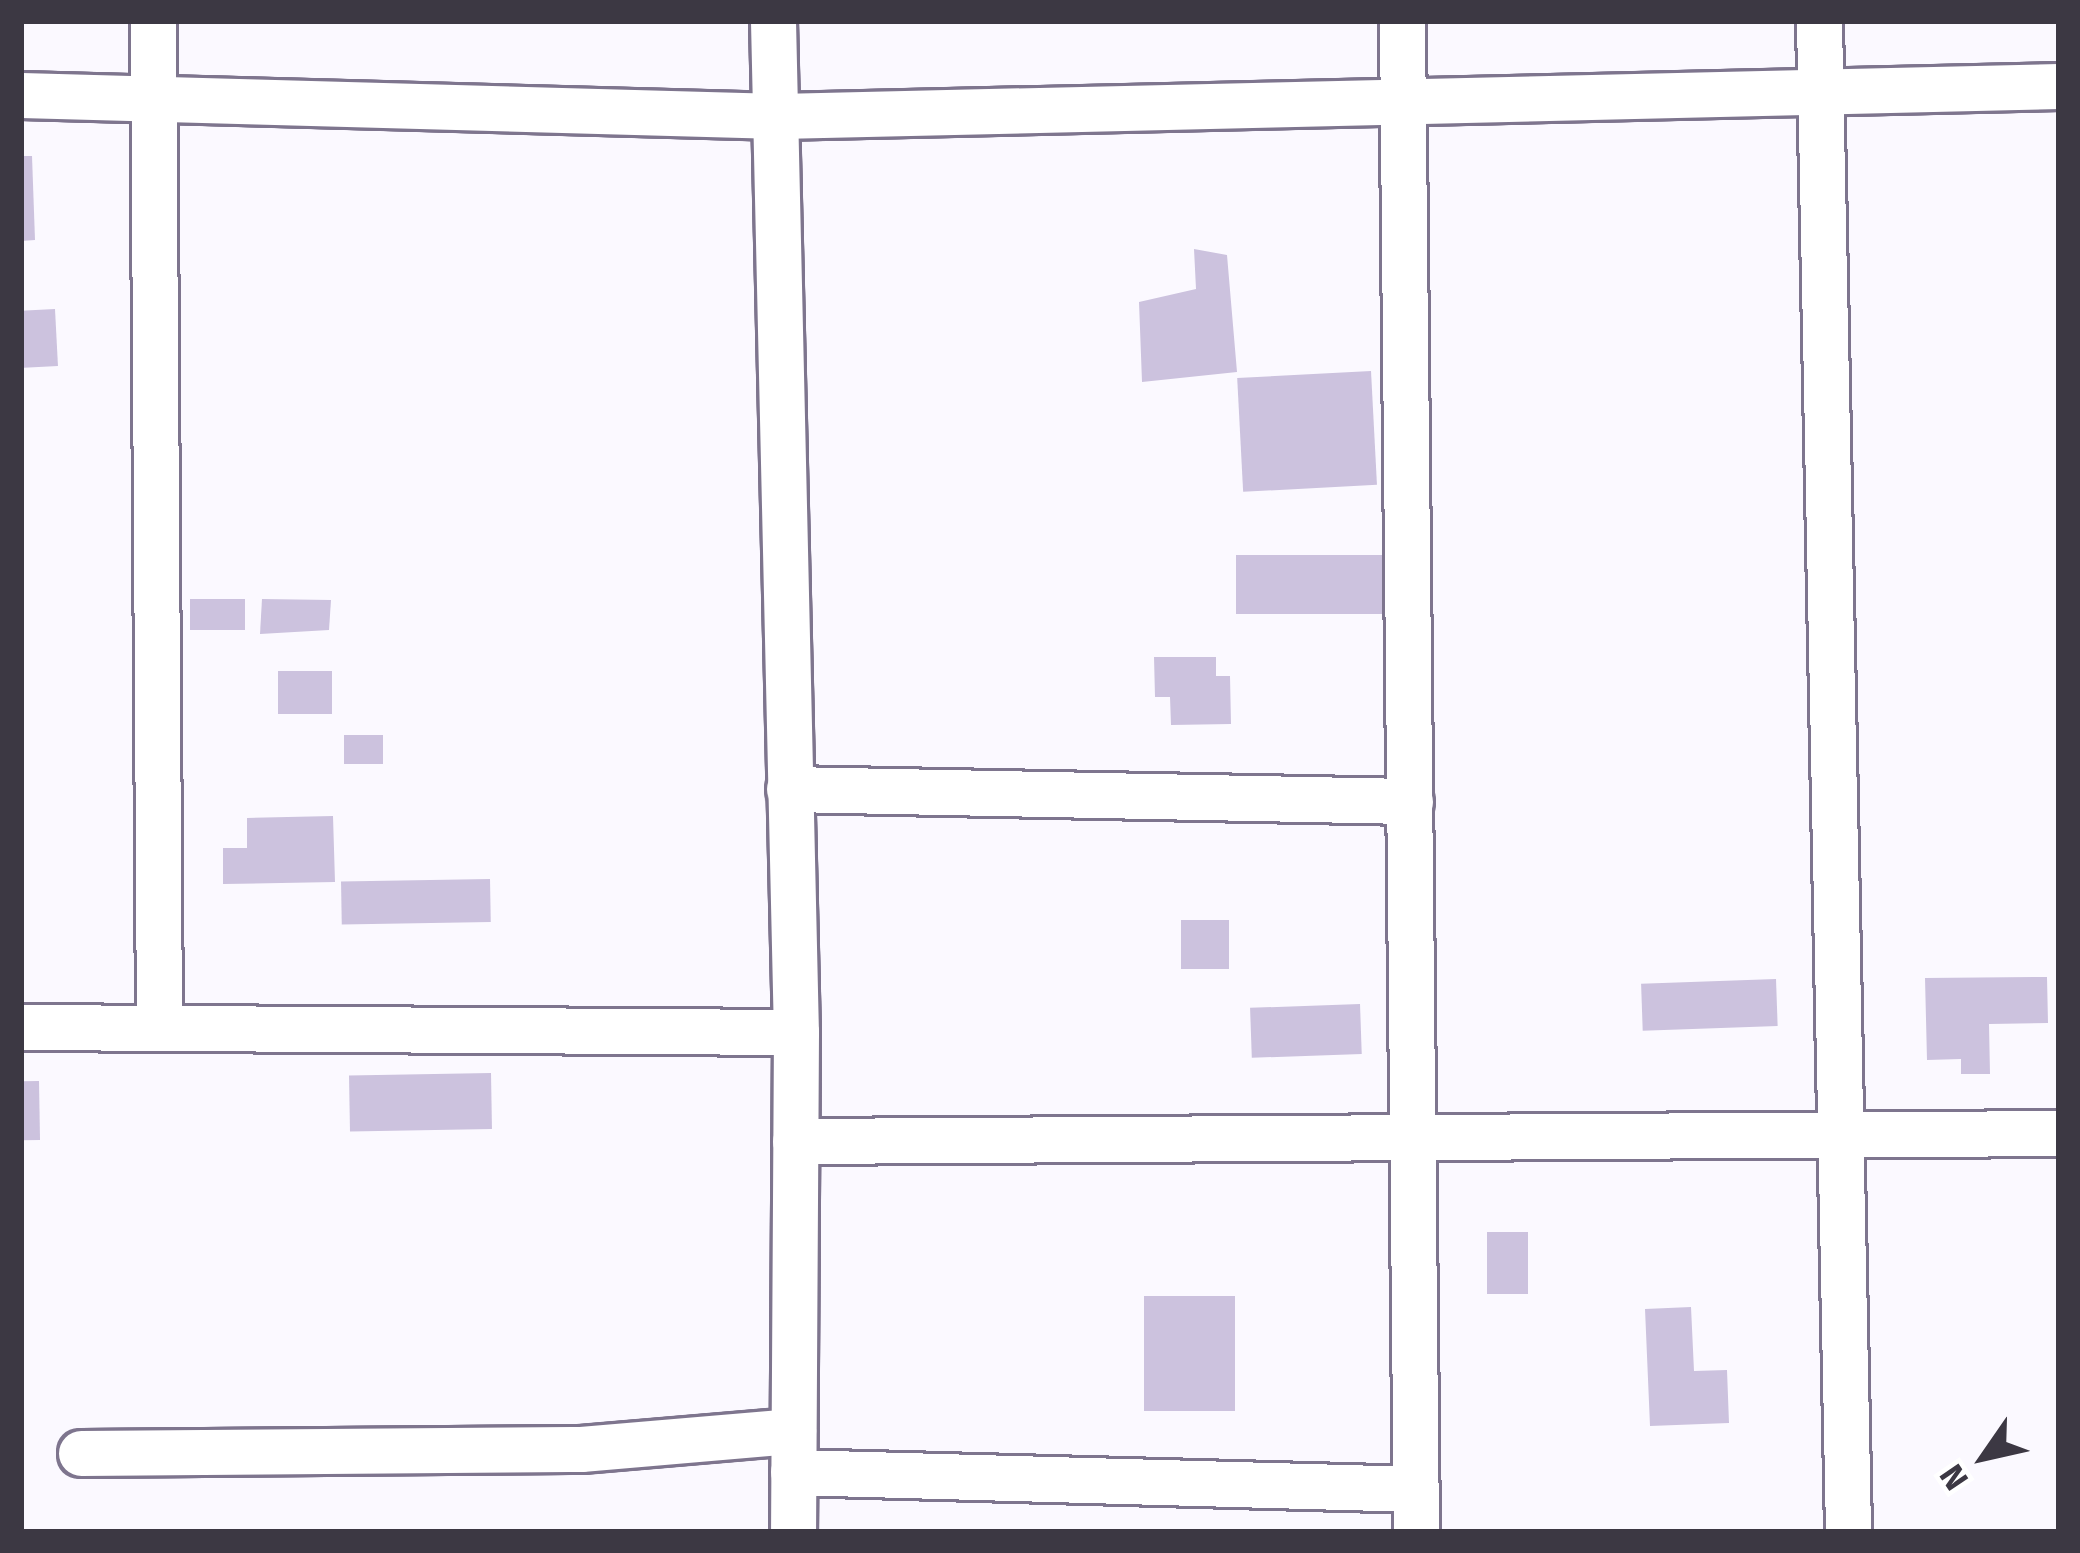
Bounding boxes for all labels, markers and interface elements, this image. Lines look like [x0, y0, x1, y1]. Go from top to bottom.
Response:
north arrow [1924, 1397, 2044, 1517]
text: N [1931, 1457, 1977, 1497]

